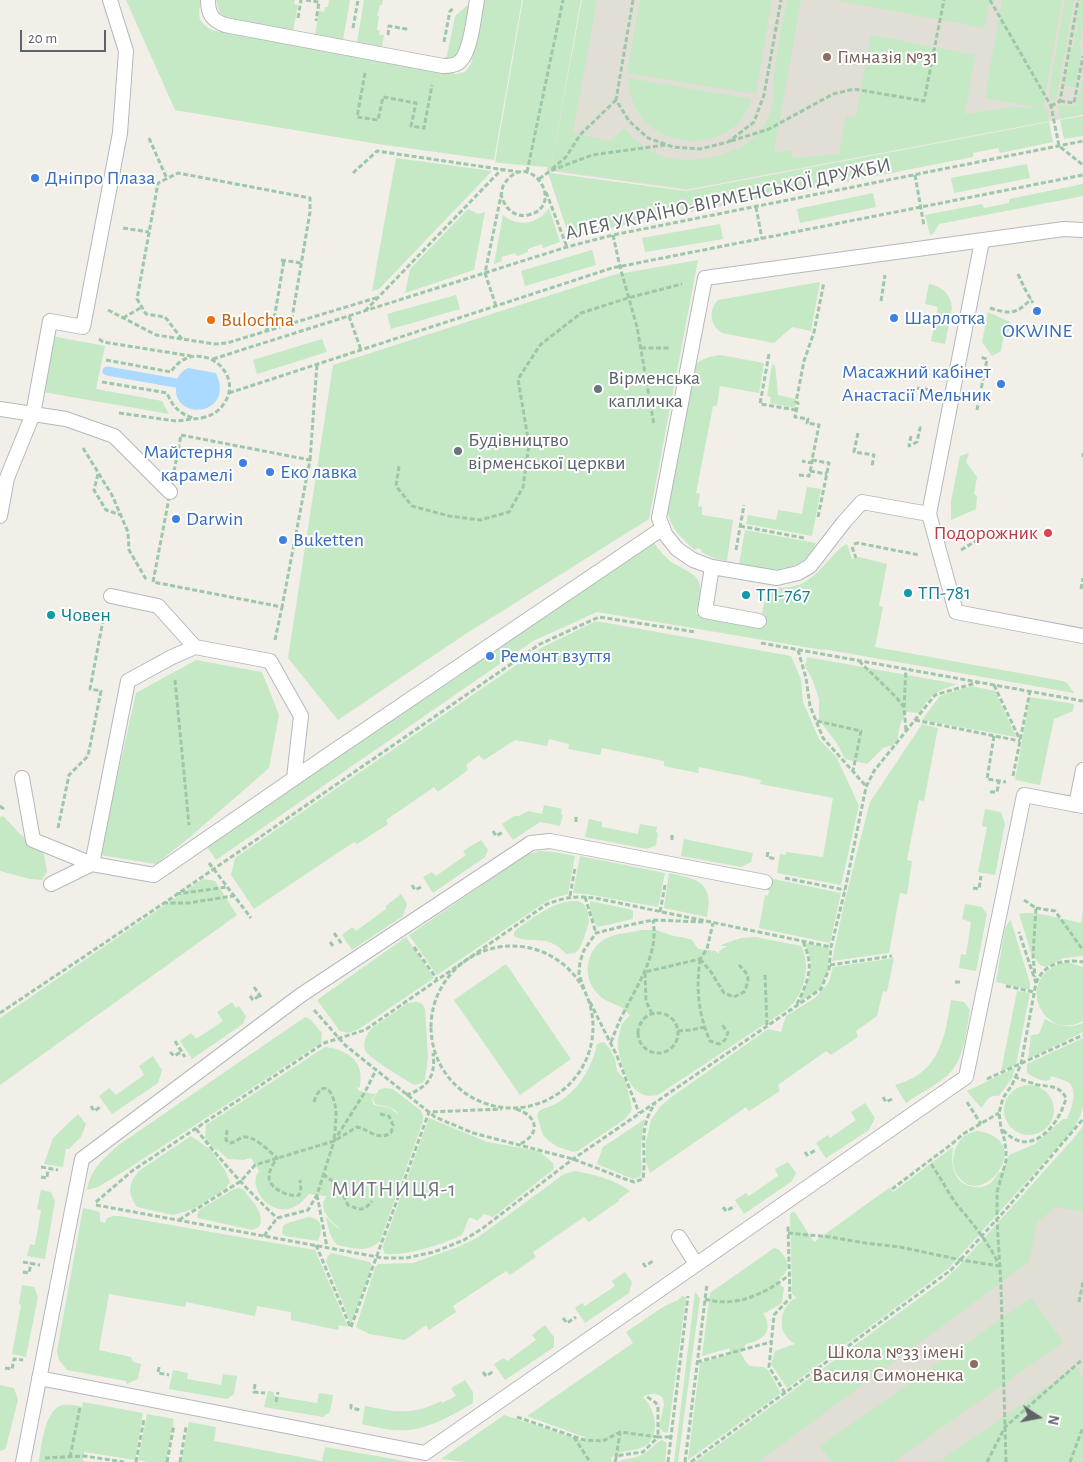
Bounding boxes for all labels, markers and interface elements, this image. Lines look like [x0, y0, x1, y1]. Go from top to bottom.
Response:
scale bar [22, 20, 109, 52]
text: 20 m [28, 31, 57, 46]
place label: Гімназія №31 [837, 45, 938, 69]
marker: Гімназія №31 [821, 51, 833, 63]
street label: АЛЕЯ УКРАЇНО-ВІРМЕНСЬКОЇ ДРУЖБИ [563, 153, 893, 245]
place label: Дніпро Плаза [45, 166, 155, 190]
marker: Дніпро Плаза [29, 172, 41, 184]
marker: OKWINE [1031, 305, 1043, 317]
place label: Шарлотка [904, 306, 985, 330]
place label: Bulochna [221, 308, 294, 332]
marker: Шарлотка [888, 312, 900, 324]
marker: Bulochna [205, 314, 217, 326]
place label: OKWINE [1002, 319, 1072, 343]
place label: Масажний кабінет Анастасії Мельник [842, 360, 991, 407]
place label: Вірменська капличка [608, 366, 700, 413]
marker: Масажний кабінет Анастасії Мельник [995, 378, 1007, 390]
marker: Вірменська капличка [592, 383, 604, 395]
place label: Будівництво вірменської церкви [468, 428, 626, 475]
place label: Майстерня карамелі [143, 440, 233, 487]
marker: Будівництво вірменської церкви [452, 445, 464, 457]
marker: Майстерня карамелі [237, 457, 249, 469]
place label: Еко лавка [280, 460, 357, 484]
marker: Еко лавка [264, 466, 276, 478]
place label: Darwin [186, 507, 243, 531]
marker: Darwin [170, 513, 182, 525]
place label: Подорожник [933, 521, 1038, 545]
marker: Подорожник [1042, 527, 1054, 539]
place label: Buketten [293, 528, 364, 552]
marker: Buketten [277, 534, 289, 546]
place label: ТП-781 [918, 581, 971, 605]
place label: ТП-767 [756, 583, 810, 607]
marker: ТП-781 [902, 587, 914, 599]
marker: ТП-767 [740, 589, 752, 601]
place label: Човен [61, 603, 111, 627]
marker: Човен [45, 609, 57, 621]
place label: Ремонт взуття [500, 644, 611, 668]
marker: Ремонт взуття [484, 650, 496, 662]
district label: МИТНИЦЯ-1 [330, 1176, 458, 1202]
place label: Школа №33 імені Василя Симоненка [812, 1340, 964, 1387]
marker: Школа №33 імені Василя Симоненка [968, 1358, 980, 1370]
north arrow [1013, 1392, 1063, 1442]
text: N [1045, 1414, 1061, 1426]

